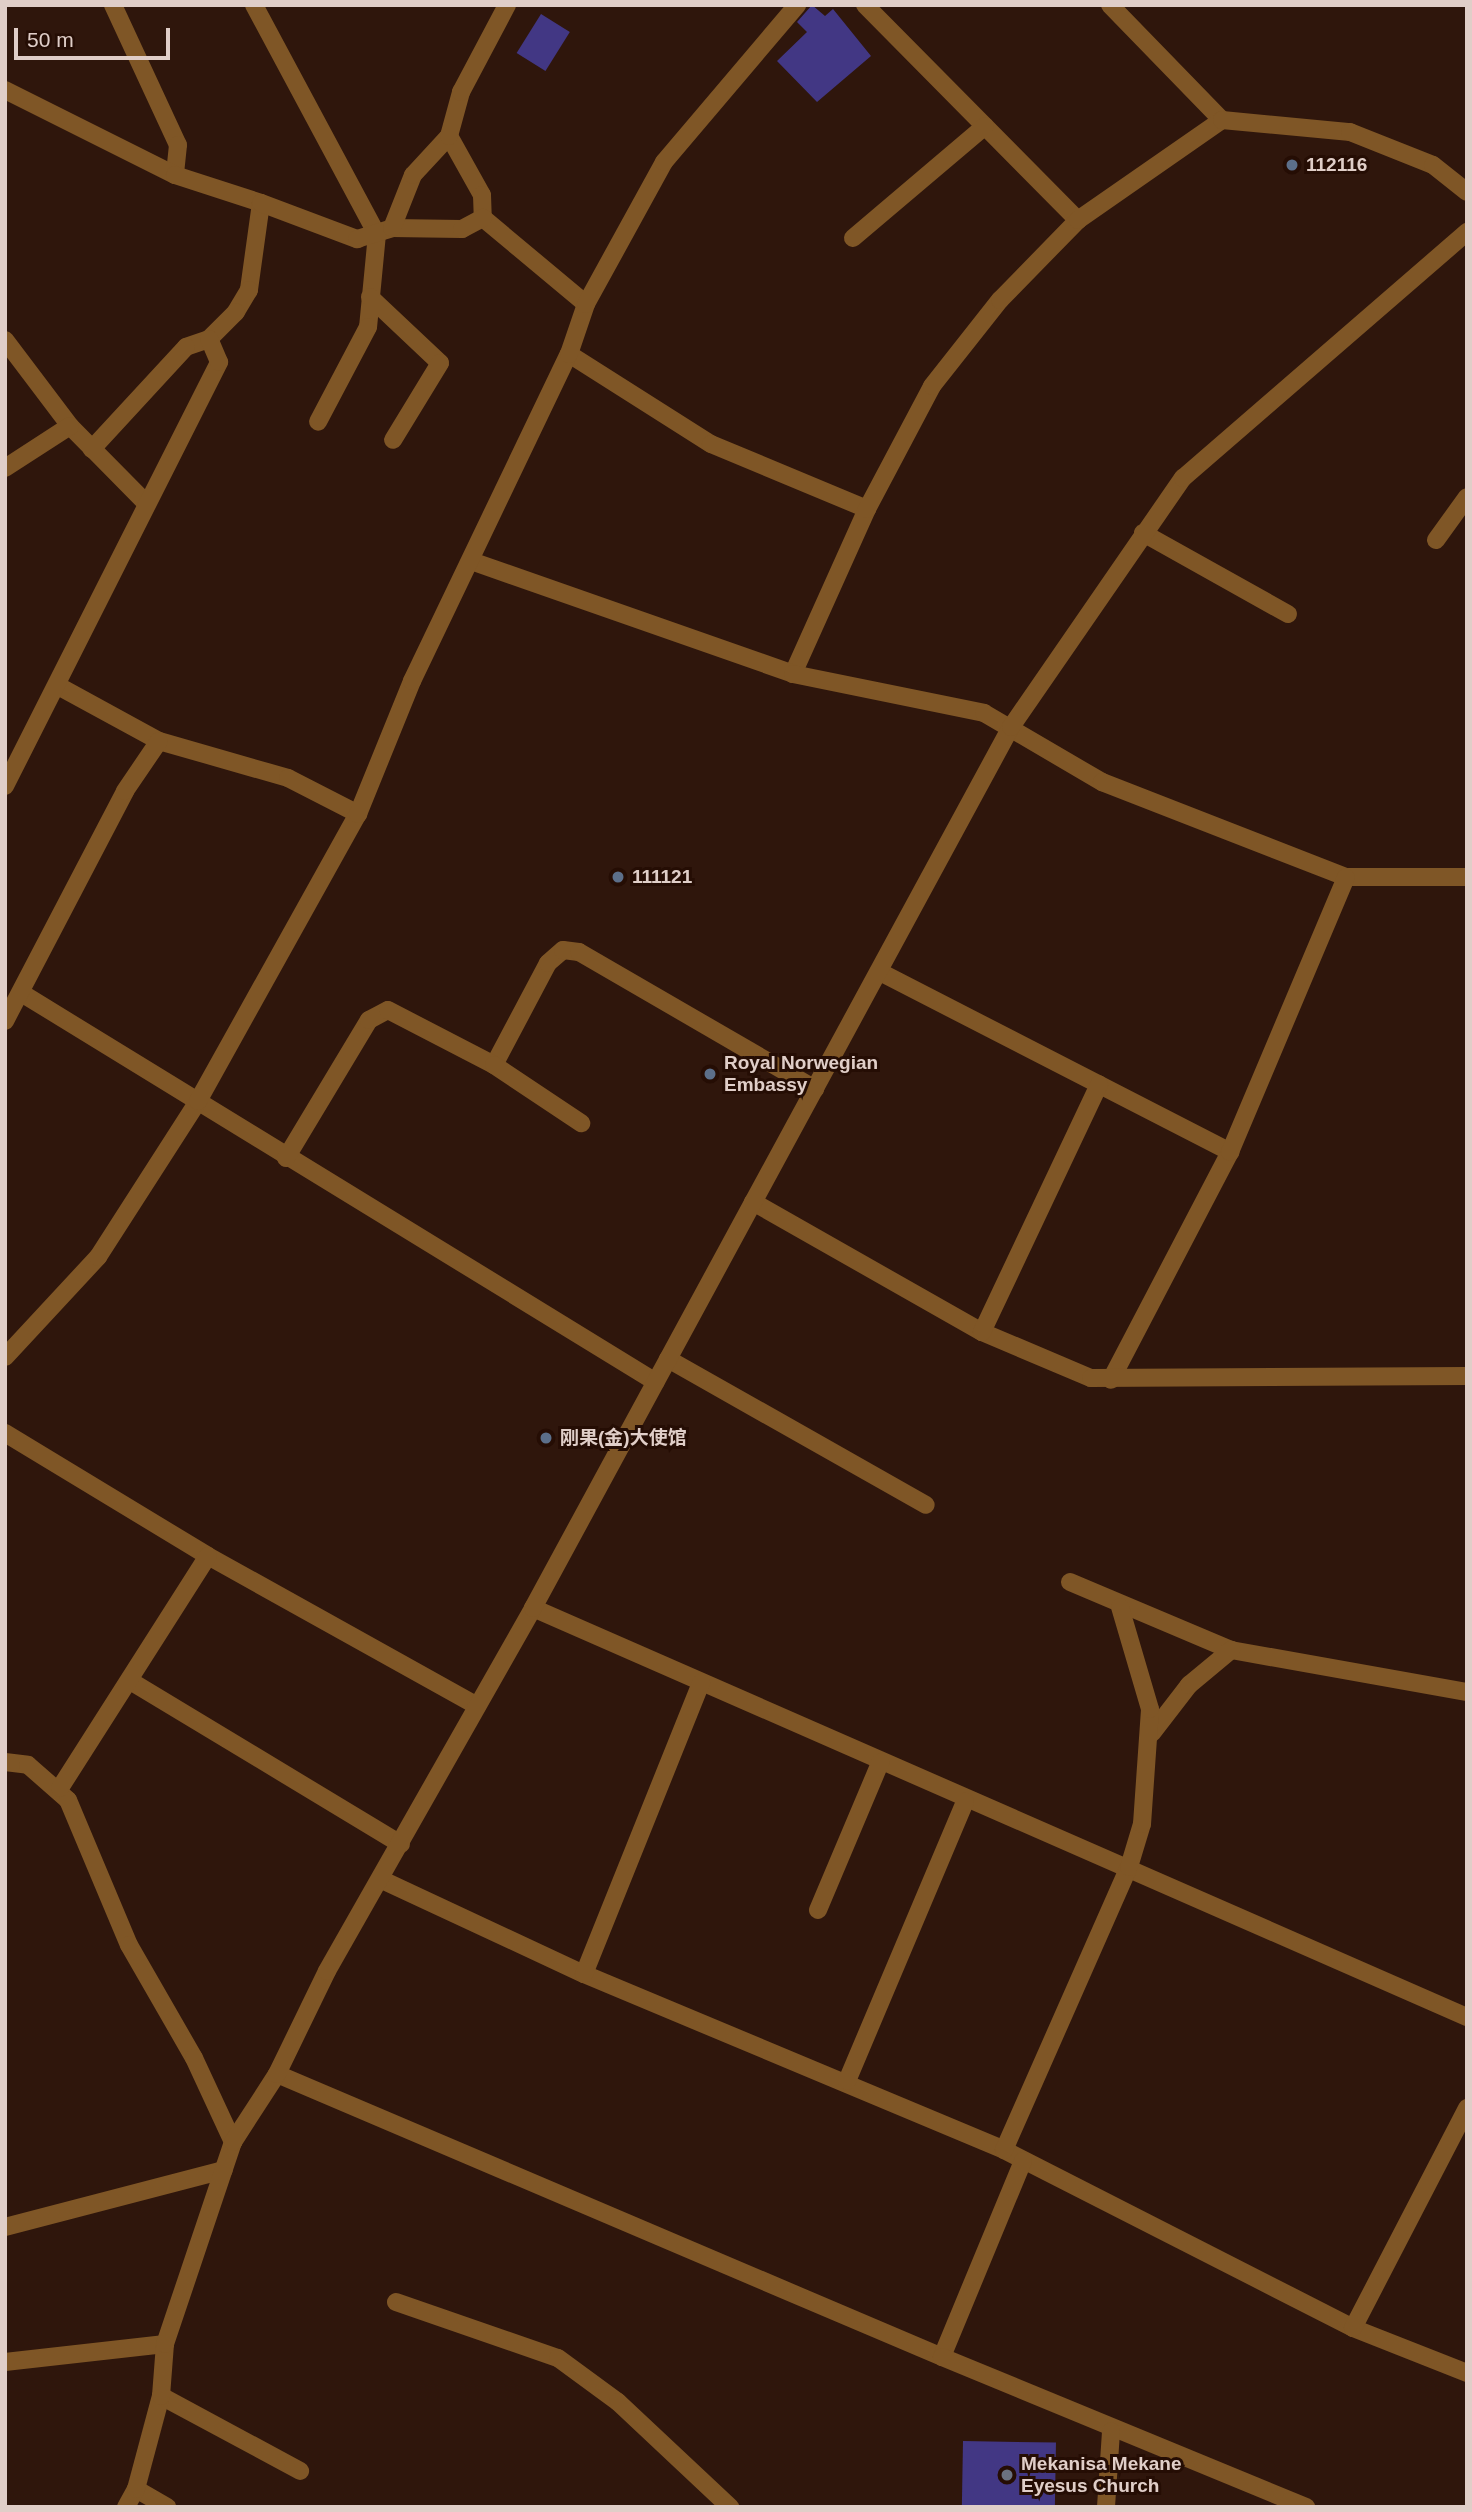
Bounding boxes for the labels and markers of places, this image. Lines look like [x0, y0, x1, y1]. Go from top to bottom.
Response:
place label: 112116 [1306, 154, 1367, 176]
marker: 112116 [1284, 157, 1300, 173]
place label: 111121 [632, 866, 692, 888]
marker: 111121 [610, 869, 626, 885]
place label: Royal Norwegian Embassy [724, 1052, 878, 1096]
marker: Royal Norwegian Embassy [702, 1066, 718, 1082]
place label: 刚果(金)大使馆 [560, 1427, 687, 1449]
marker: 刚果(金)大使馆 [538, 1430, 554, 1446]
place label: Mekanisa Mekane Eyesus Church [1021, 2453, 1182, 2497]
marker: Mekanisa Mekane Eyesus Church [999, 2467, 1015, 2483]

